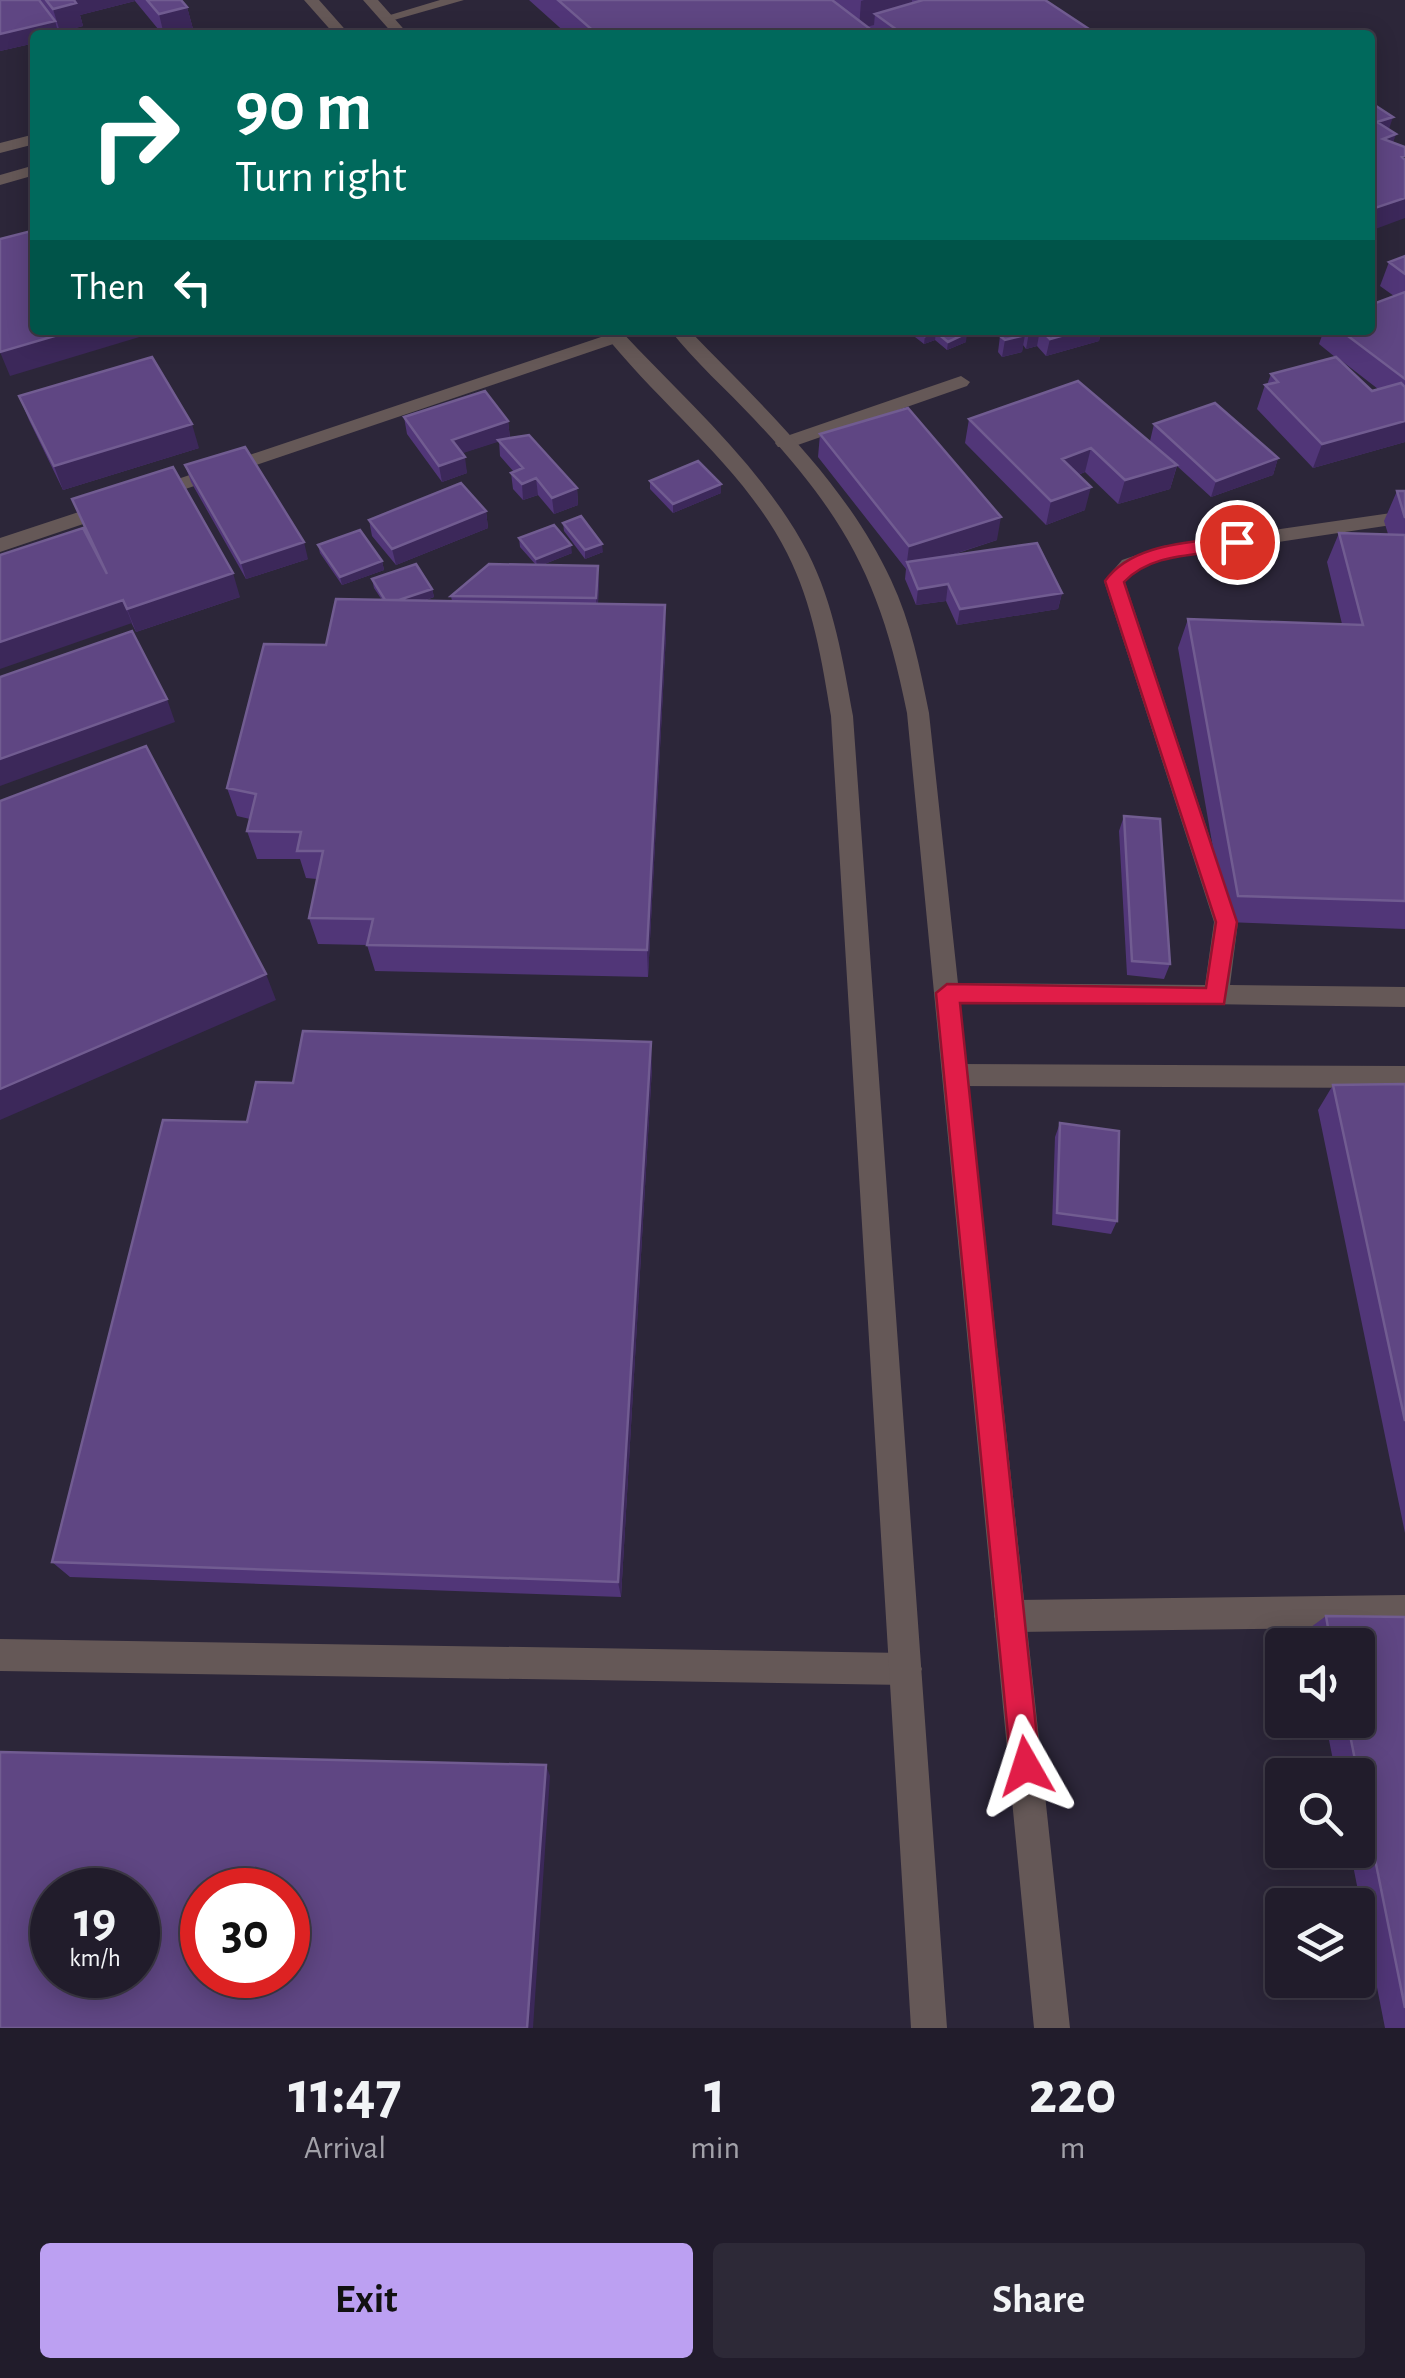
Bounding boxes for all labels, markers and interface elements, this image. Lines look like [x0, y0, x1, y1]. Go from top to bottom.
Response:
icon: right [70, 70, 200, 200]
text: 90 m [235, 73, 372, 143]
text: Turn right [235, 155, 407, 200]
icon: left [165, 260, 220, 315]
text: Then [70, 269, 145, 307]
pin [1195, 500, 1280, 585]
icon: arrive [1210, 515, 1265, 570]
map controls [1265, 1628, 1375, 1998]
button: sound [1265, 1628, 1375, 1738]
position arrow [974, 1714, 1078, 1818]
button: search [1265, 1758, 1375, 1868]
speed limit sign: 30 [180, 1868, 310, 1998]
button: layers [1265, 1888, 1375, 1998]
text: 19 [74, 1896, 116, 1946]
text: km/h [69, 1946, 121, 1971]
text: 11:47 [289, 2064, 402, 2124]
text: 1 [704, 2064, 726, 2124]
text: 220 [1029, 2064, 1116, 2124]
text: Arrival [304, 2132, 386, 2164]
text: min [690, 2132, 740, 2164]
text: m [1060, 2132, 1085, 2164]
button: Exit [40, 2243, 693, 2358]
button: Share [713, 2243, 1365, 2358]

